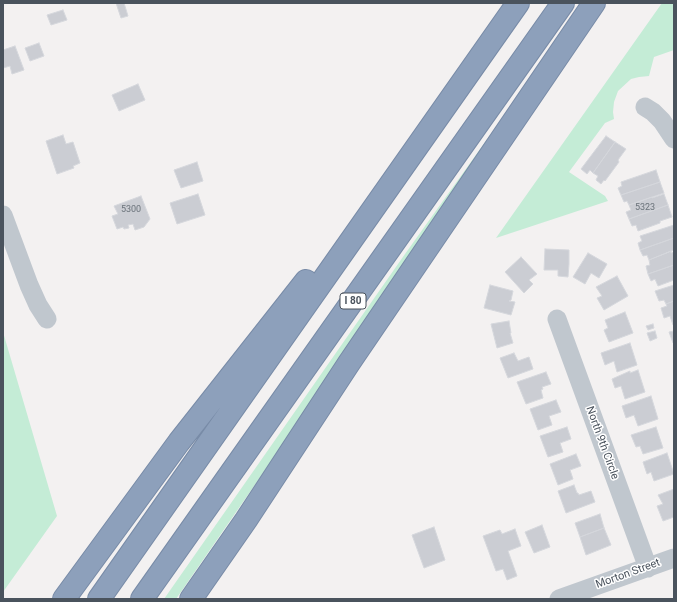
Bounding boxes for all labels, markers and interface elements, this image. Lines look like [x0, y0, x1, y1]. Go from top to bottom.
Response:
house number: 5323 [635, 203, 655, 213]
house number: 5300 [121, 205, 141, 215]
road number: I 80 [340, 293, 366, 309]
street label: North 9th Circle [583, 405, 621, 481]
street label: Morton Street [594, 556, 662, 592]

